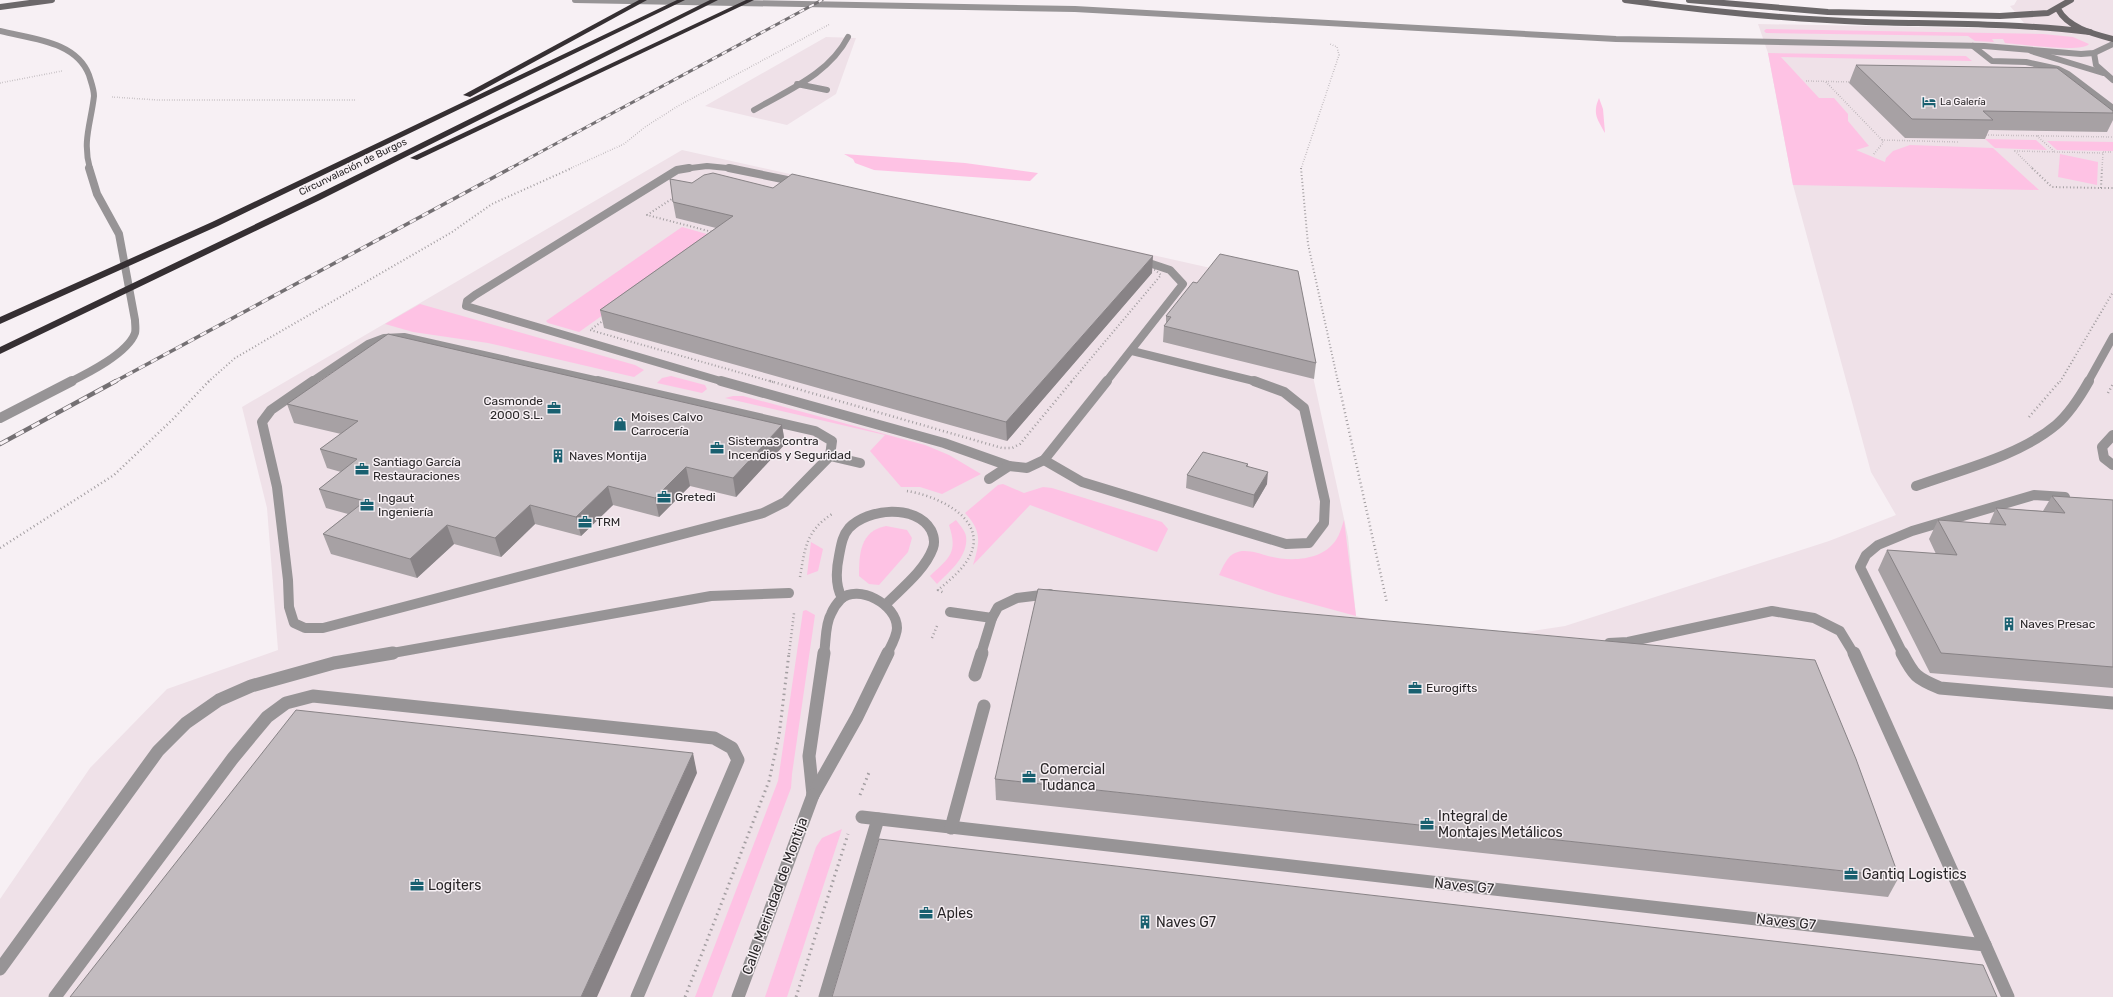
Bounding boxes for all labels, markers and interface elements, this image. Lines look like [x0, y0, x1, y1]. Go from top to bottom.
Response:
hotel icon: La Galería [1921, 94, 1937, 110]
place label: La Galería [1940, 96, 1986, 108]
street label: Circunvalación de Burgos [297, 136, 409, 198]
place label: Casmonde 2000 S.L. [484, 394, 543, 422]
office icon: Casmonde 2000 S.L. [546, 400, 562, 416]
place label: Moises Calvo Carrocería [631, 410, 703, 438]
shop icon: Moises Calvo Carrocería [612, 416, 628, 432]
place label: Sistemas contra Incendios y Seguridad [728, 434, 851, 462]
office icon: Sistemas contra Incendios y Seguridad [709, 440, 725, 456]
building icon: Naves Montija [550, 448, 566, 464]
place label: Naves Montija [569, 449, 647, 463]
place label: Santiago García Restauraciones [373, 455, 461, 483]
office icon: Santiago García Restauraciones [354, 461, 370, 477]
office icon: Gretedi [656, 489, 672, 505]
place label: Gretedi [675, 490, 716, 504]
place label: Ingaut Ingeniería [378, 491, 433, 519]
office icon: Ingaut Ingeniería [359, 497, 375, 513]
office icon: TRM [577, 514, 593, 530]
place label: TRM [596, 515, 620, 529]
building icon: Naves Presac [2001, 616, 2017, 632]
place label: Naves Presac [2020, 617, 2096, 631]
office icon: Eurogifts [1407, 680, 1423, 696]
place label: Eurogifts [1426, 681, 1477, 695]
place label: Comercial Tudanca [1040, 761, 1105, 794]
office icon: Comercial Tudanca [1021, 769, 1037, 785]
place label: Integral de Montajes Metálicos [1438, 808, 1563, 841]
street label: Calle Merindad de Montija [739, 815, 811, 977]
office icon: Integral de Montajes Metálicos [1419, 816, 1435, 832]
office icon: Gantiq Logistics [1843, 866, 1859, 882]
place label: Gantiq Logistics [1862, 866, 1967, 883]
street label: Naves G7 [1433, 874, 1495, 898]
office icon: Logiters [409, 877, 425, 893]
place label: Logiters [428, 877, 481, 894]
office icon: Aples [918, 905, 934, 921]
place label: Aples [937, 905, 973, 922]
street label: Naves G7 [1755, 910, 1817, 934]
building icon: Naves G7 [1137, 914, 1153, 930]
place label: Naves G7 [1156, 914, 1216, 931]

